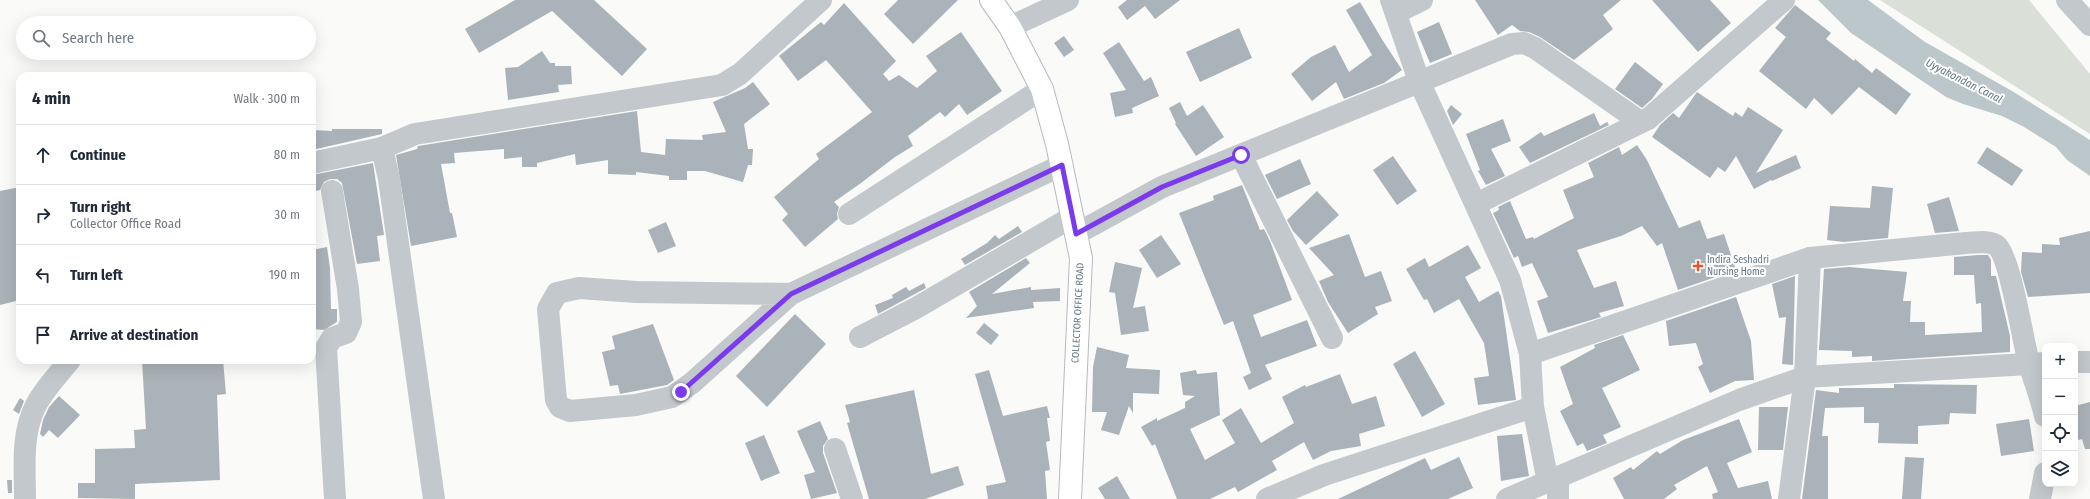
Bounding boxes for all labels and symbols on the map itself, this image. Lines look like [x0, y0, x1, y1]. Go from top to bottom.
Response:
water label: Uyyakondan Canal [1924, 56, 2005, 106]
route start [1232, 146, 1250, 164]
place label: Indira Seshadri Nursing Home [1707, 254, 1769, 278]
marker: Indira Seshadri Nursing Home [1692, 260, 1704, 272]
street label: COLLECTOR OFFICE ROAD [1069, 262, 1087, 363]
route end [672, 383, 690, 401]

